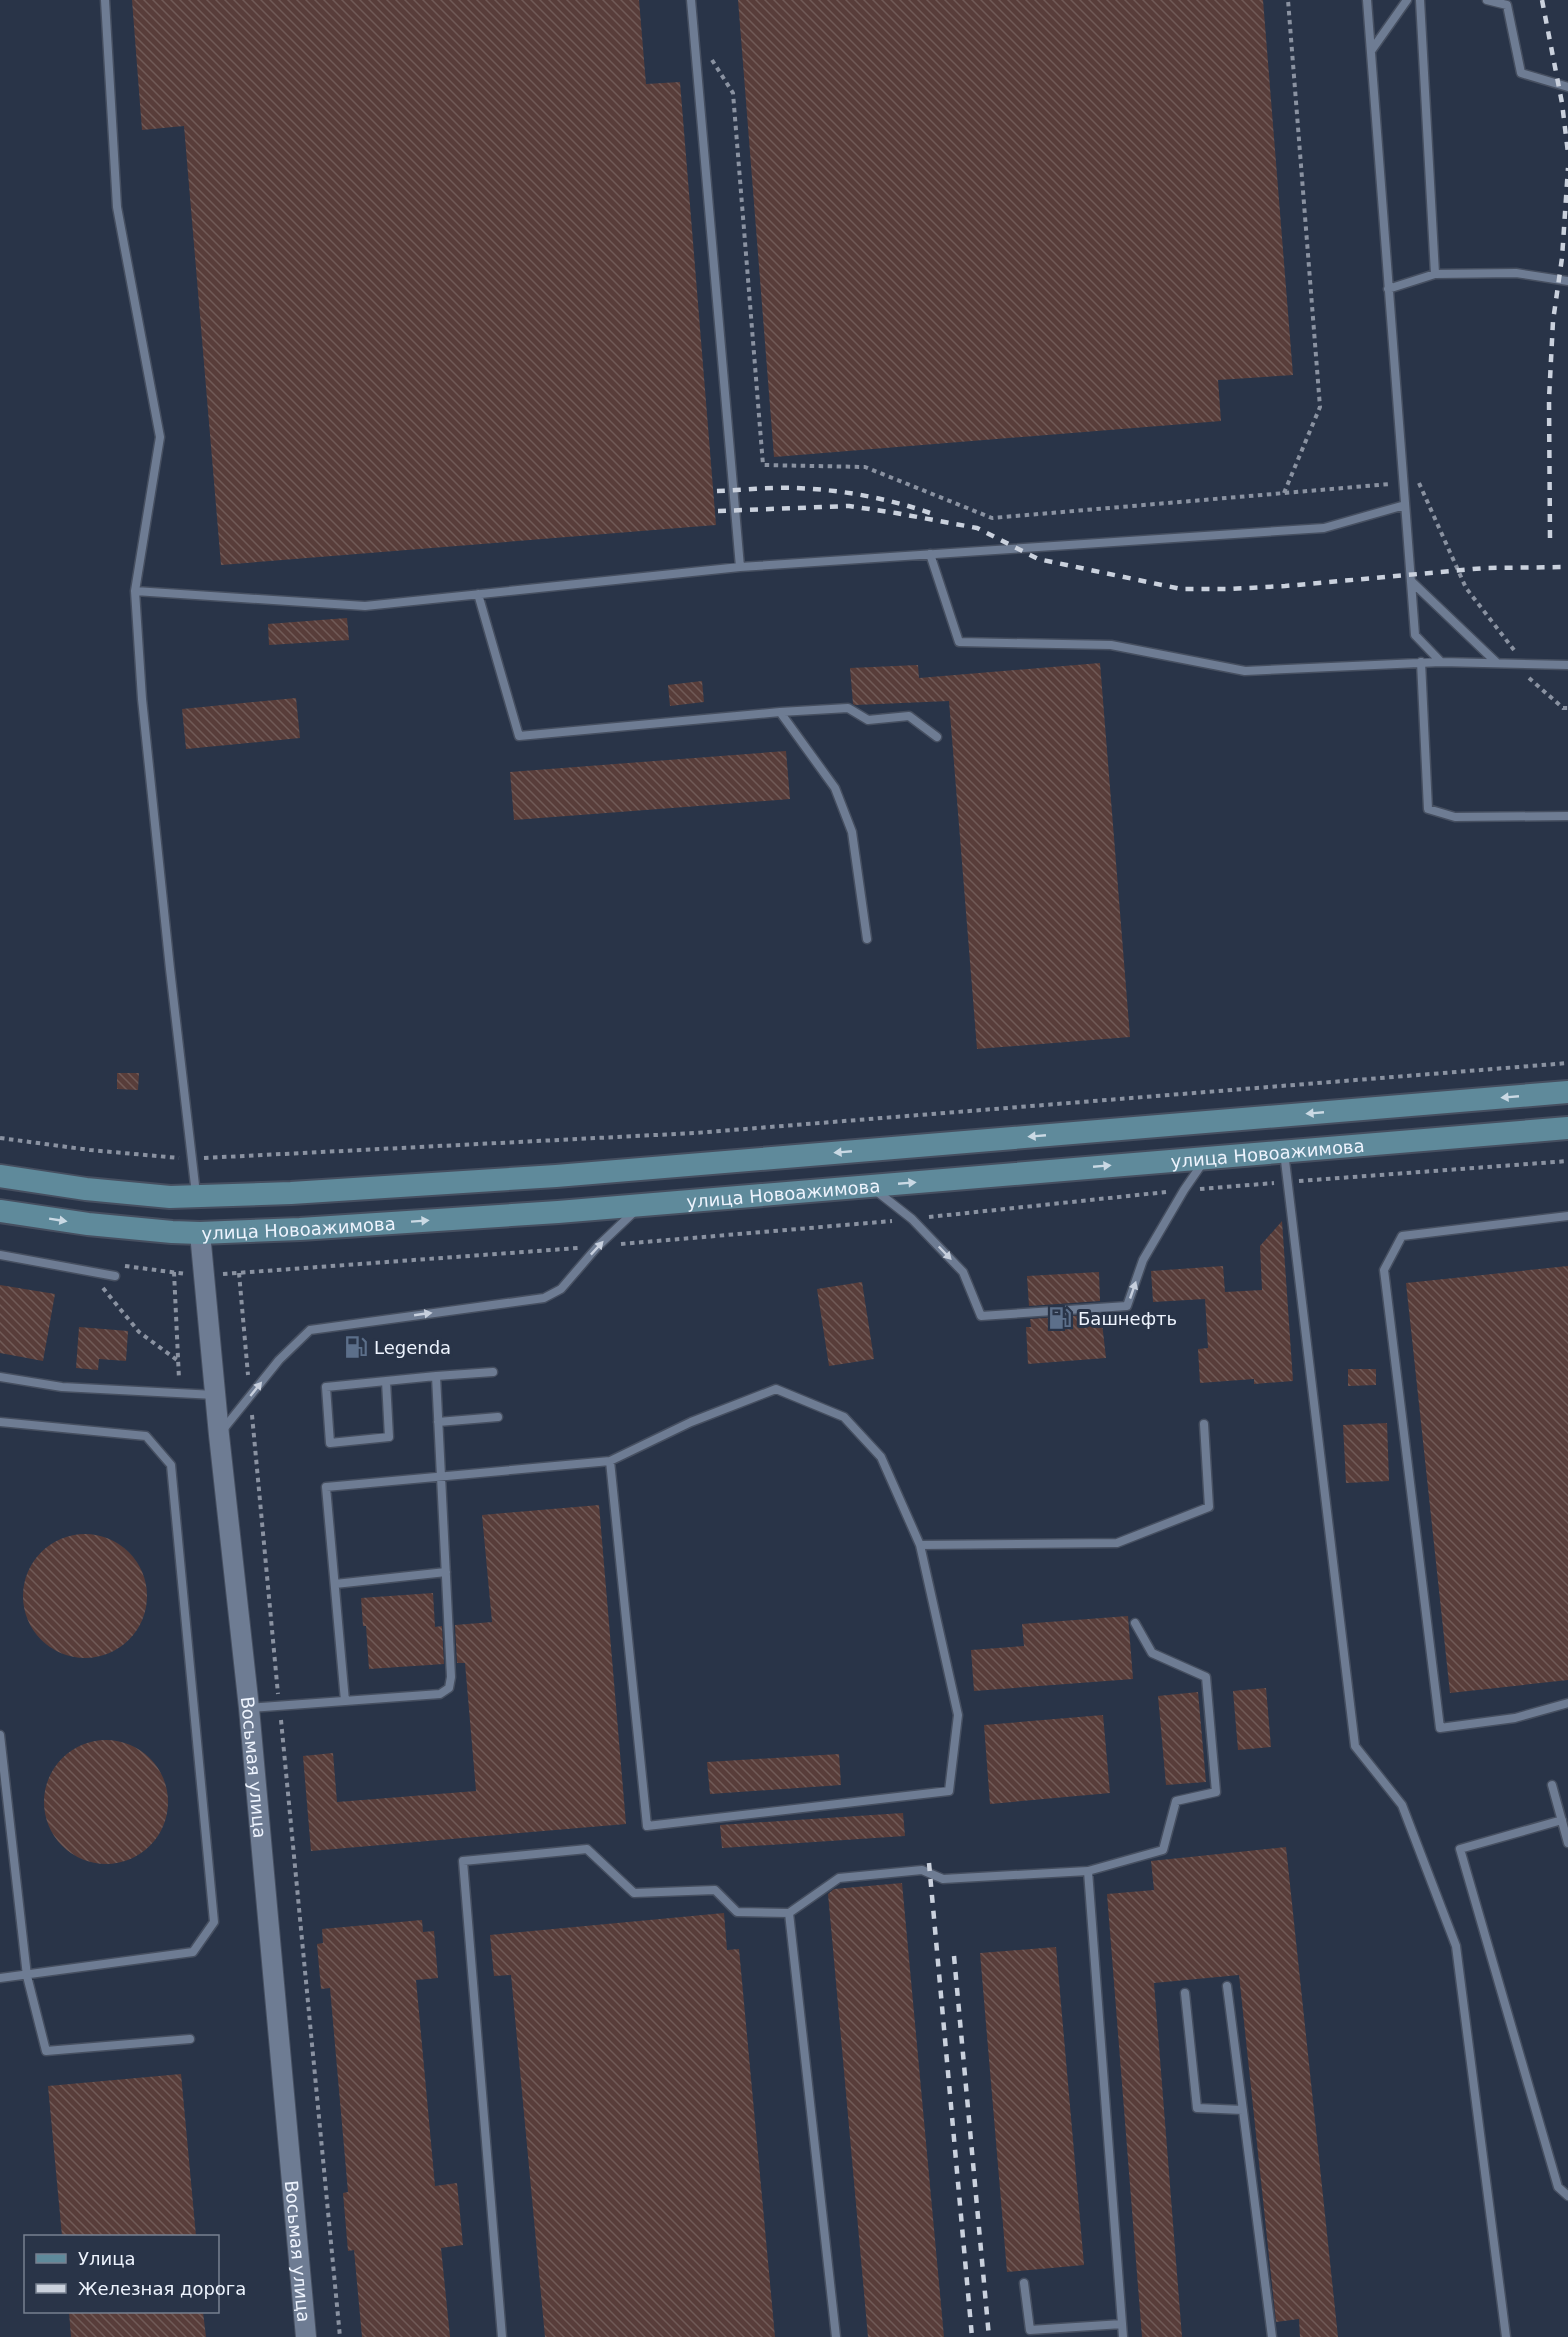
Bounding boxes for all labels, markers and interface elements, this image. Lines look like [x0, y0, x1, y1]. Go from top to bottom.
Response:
one-way arrow [1500, 1092, 1519, 1102]
one-way arrow [1306, 1108, 1325, 1118]
one-way arrow [1028, 1131, 1047, 1141]
street label: улица Новоажимова [1170, 1134, 1365, 1172]
one-way arrow [833, 1148, 852, 1157]
one-way arrow [1092, 1161, 1111, 1171]
street label: улица Новоажимова [686, 1175, 881, 1212]
one-way arrow [898, 1178, 917, 1188]
street label: улица Новоажимова [201, 1212, 396, 1243]
one-way arrow [48, 1215, 67, 1224]
one-way arrow [410, 1216, 429, 1226]
one-way arrow [590, 1241, 604, 1256]
one-way arrow [938, 1245, 952, 1260]
one-way arrow [1128, 1281, 1138, 1299]
fuel station icon: Башнефть [1047, 1305, 1073, 1331]
place label: Башнефть [1078, 1308, 1177, 1329]
one-way arrow [414, 1310, 433, 1319]
fuel station icon: Legenda [343, 1334, 369, 1360]
place label: Legenda [374, 1337, 451, 1358]
one-way arrow [249, 1382, 261, 1397]
street label: Восьмая улица [237, 1695, 271, 1839]
street label: Восьмая улица [281, 2179, 315, 2323]
legend [24, 2235, 219, 2313]
text: Улица [78, 2248, 135, 2269]
text: Железная дорога [78, 2278, 246, 2299]

